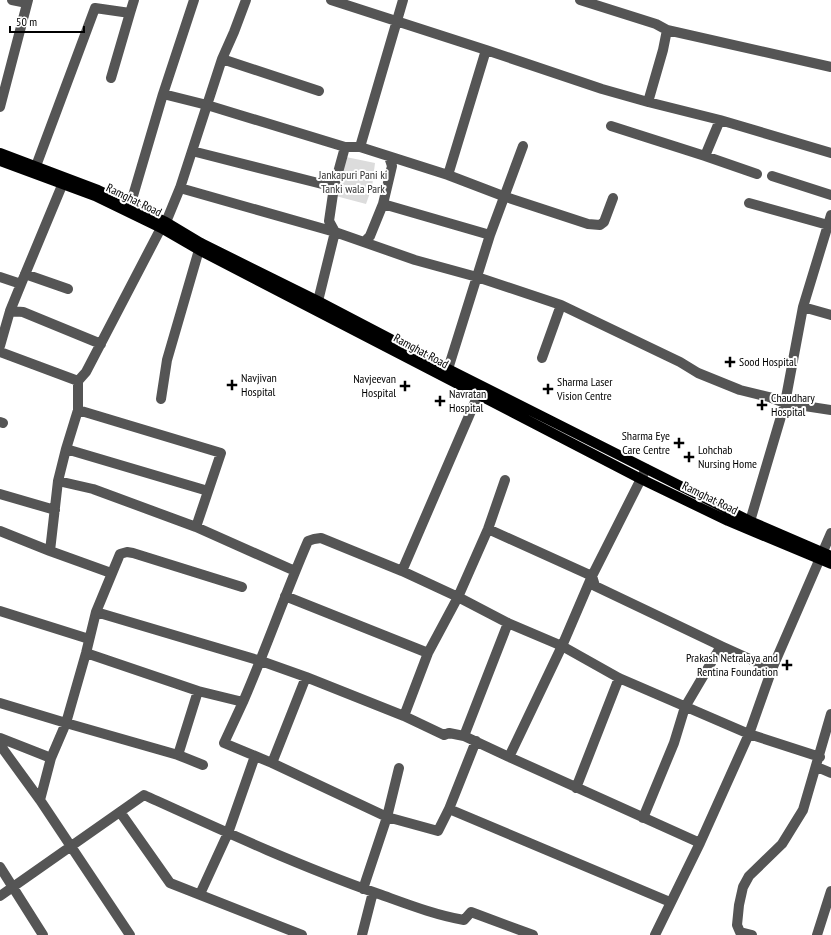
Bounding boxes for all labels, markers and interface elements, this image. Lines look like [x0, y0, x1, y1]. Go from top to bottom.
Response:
scale bar [10, 8, 84, 34]
text: 50 m [16, 14, 37, 29]
park label: Jankapuri Pani ki Tanki wala Park [318, 167, 387, 196]
street label: Ramghat Road [104, 180, 164, 219]
street label: Ramghat Road [391, 330, 451, 371]
place label: Sood Hospital [739, 354, 797, 369]
marker: Sood Hospital [724, 356, 736, 368]
place label: Navjivan Hospital [241, 370, 277, 399]
place label: Navjeevan Hospital [353, 371, 396, 400]
place label: Sharma Laser Vision Centre [556, 374, 613, 403]
marker: Navjivan Hospital [226, 379, 238, 391]
marker: Navjeevan Hospital [399, 380, 411, 392]
marker: Sharma Laser Vision Centre [542, 383, 554, 395]
place label: Navratan Hospital [449, 386, 486, 415]
place label: Chaudhary Hospital [771, 390, 815, 419]
marker: Navratan Hospital [434, 395, 446, 407]
marker: Chaudhary Hospital [756, 399, 768, 411]
place label: Sharma Eye Care Centre [622, 428, 670, 457]
marker: Sharma Eye Care Centre [673, 437, 685, 449]
place label: Lohchab Nursing Home [698, 442, 757, 471]
marker: Lohchab Nursing Home [683, 451, 695, 463]
street label: Ramghat Road [680, 478, 740, 517]
place label: Prakash Netralaya and Rentina Foundation [686, 650, 778, 679]
marker: Prakash Netralaya and Rentina Foundation [781, 659, 793, 671]

